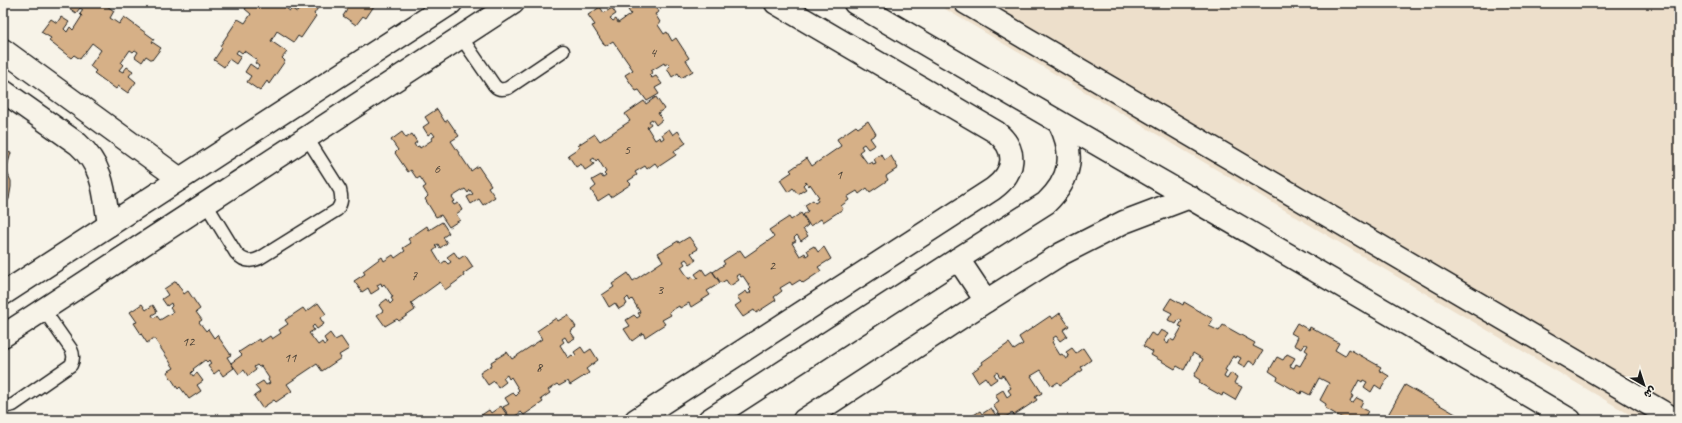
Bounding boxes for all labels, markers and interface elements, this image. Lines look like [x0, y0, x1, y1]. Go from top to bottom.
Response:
house number: 4 [650, 44, 658, 61]
house number: 5 [624, 141, 631, 158]
house number: 6 [434, 160, 441, 177]
house number: 1 [836, 166, 843, 183]
house number: 2 [769, 257, 777, 274]
house number: 7 [411, 267, 418, 284]
house number: 3 [657, 281, 665, 298]
house number: 12 [182, 333, 196, 350]
house number: 11 [284, 349, 297, 366]
house number: 8 [536, 359, 544, 376]
north arrow [1624, 365, 1664, 405]
text: ش [1641, 384, 1659, 402]

